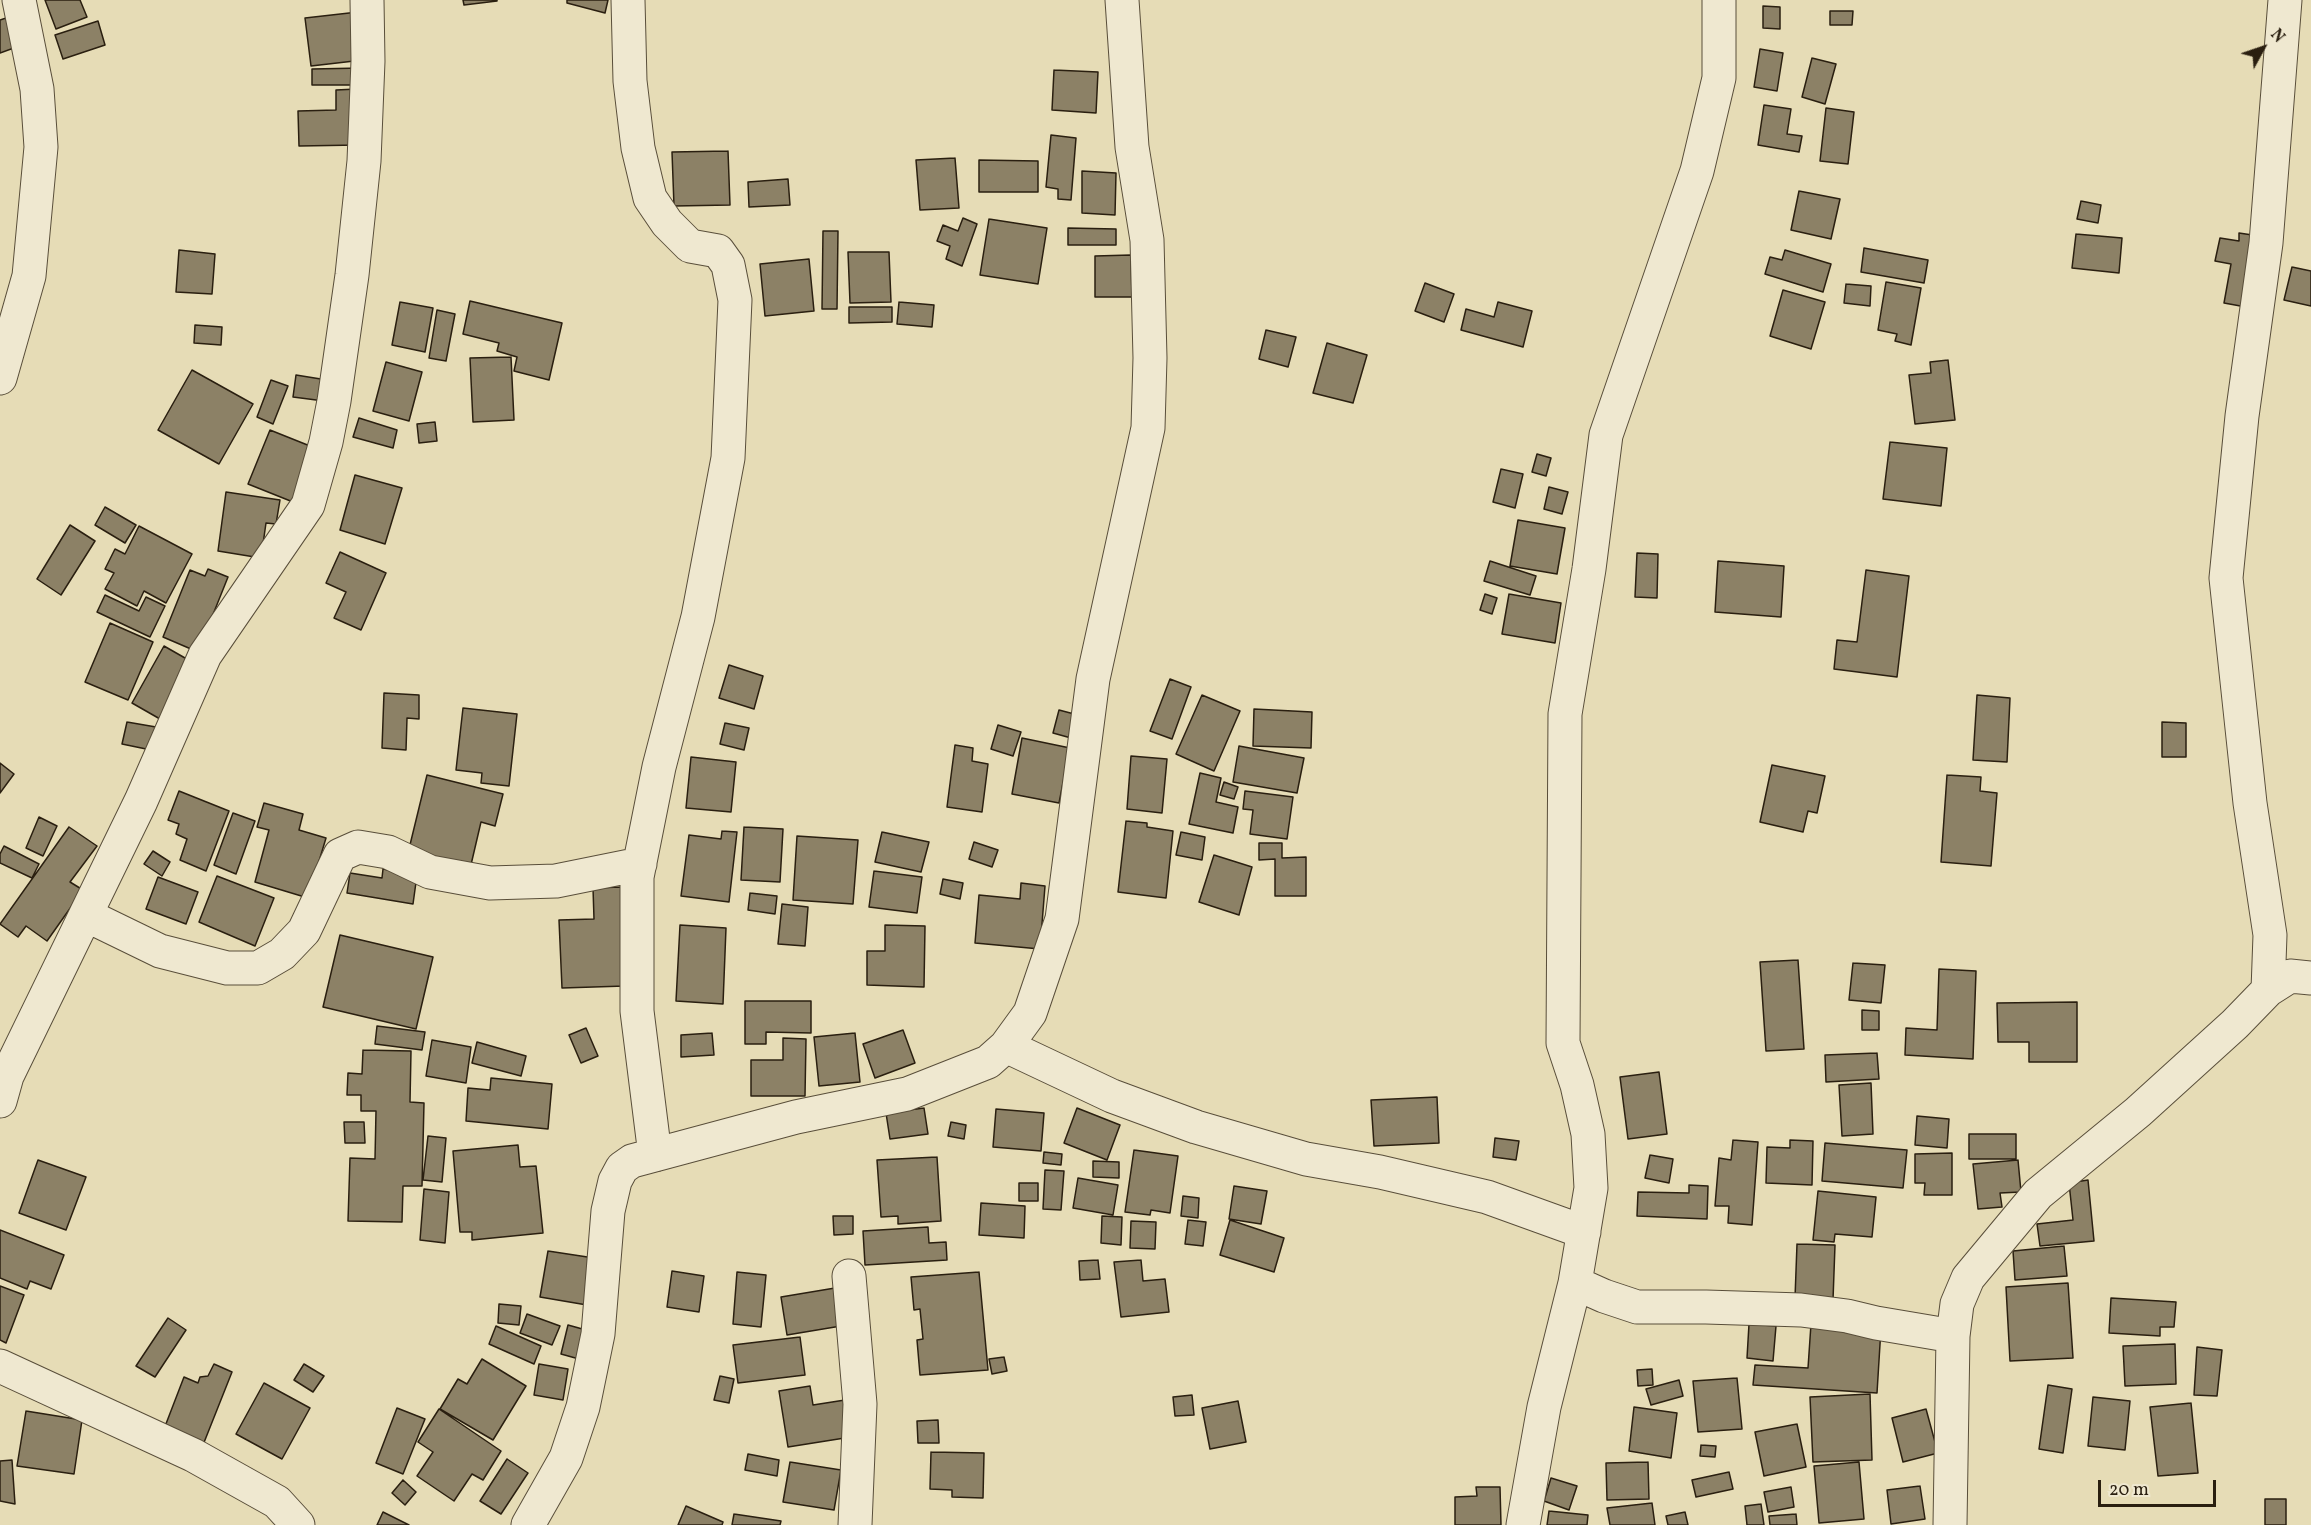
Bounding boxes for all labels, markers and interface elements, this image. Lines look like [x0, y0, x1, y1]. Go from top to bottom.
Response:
north arrow [2233, 18, 2293, 78]
text: N [2265, 25, 2289, 48]
scale bar [2101, 1468, 2220, 1506]
text: 20 m [2109, 1478, 2149, 1503]

